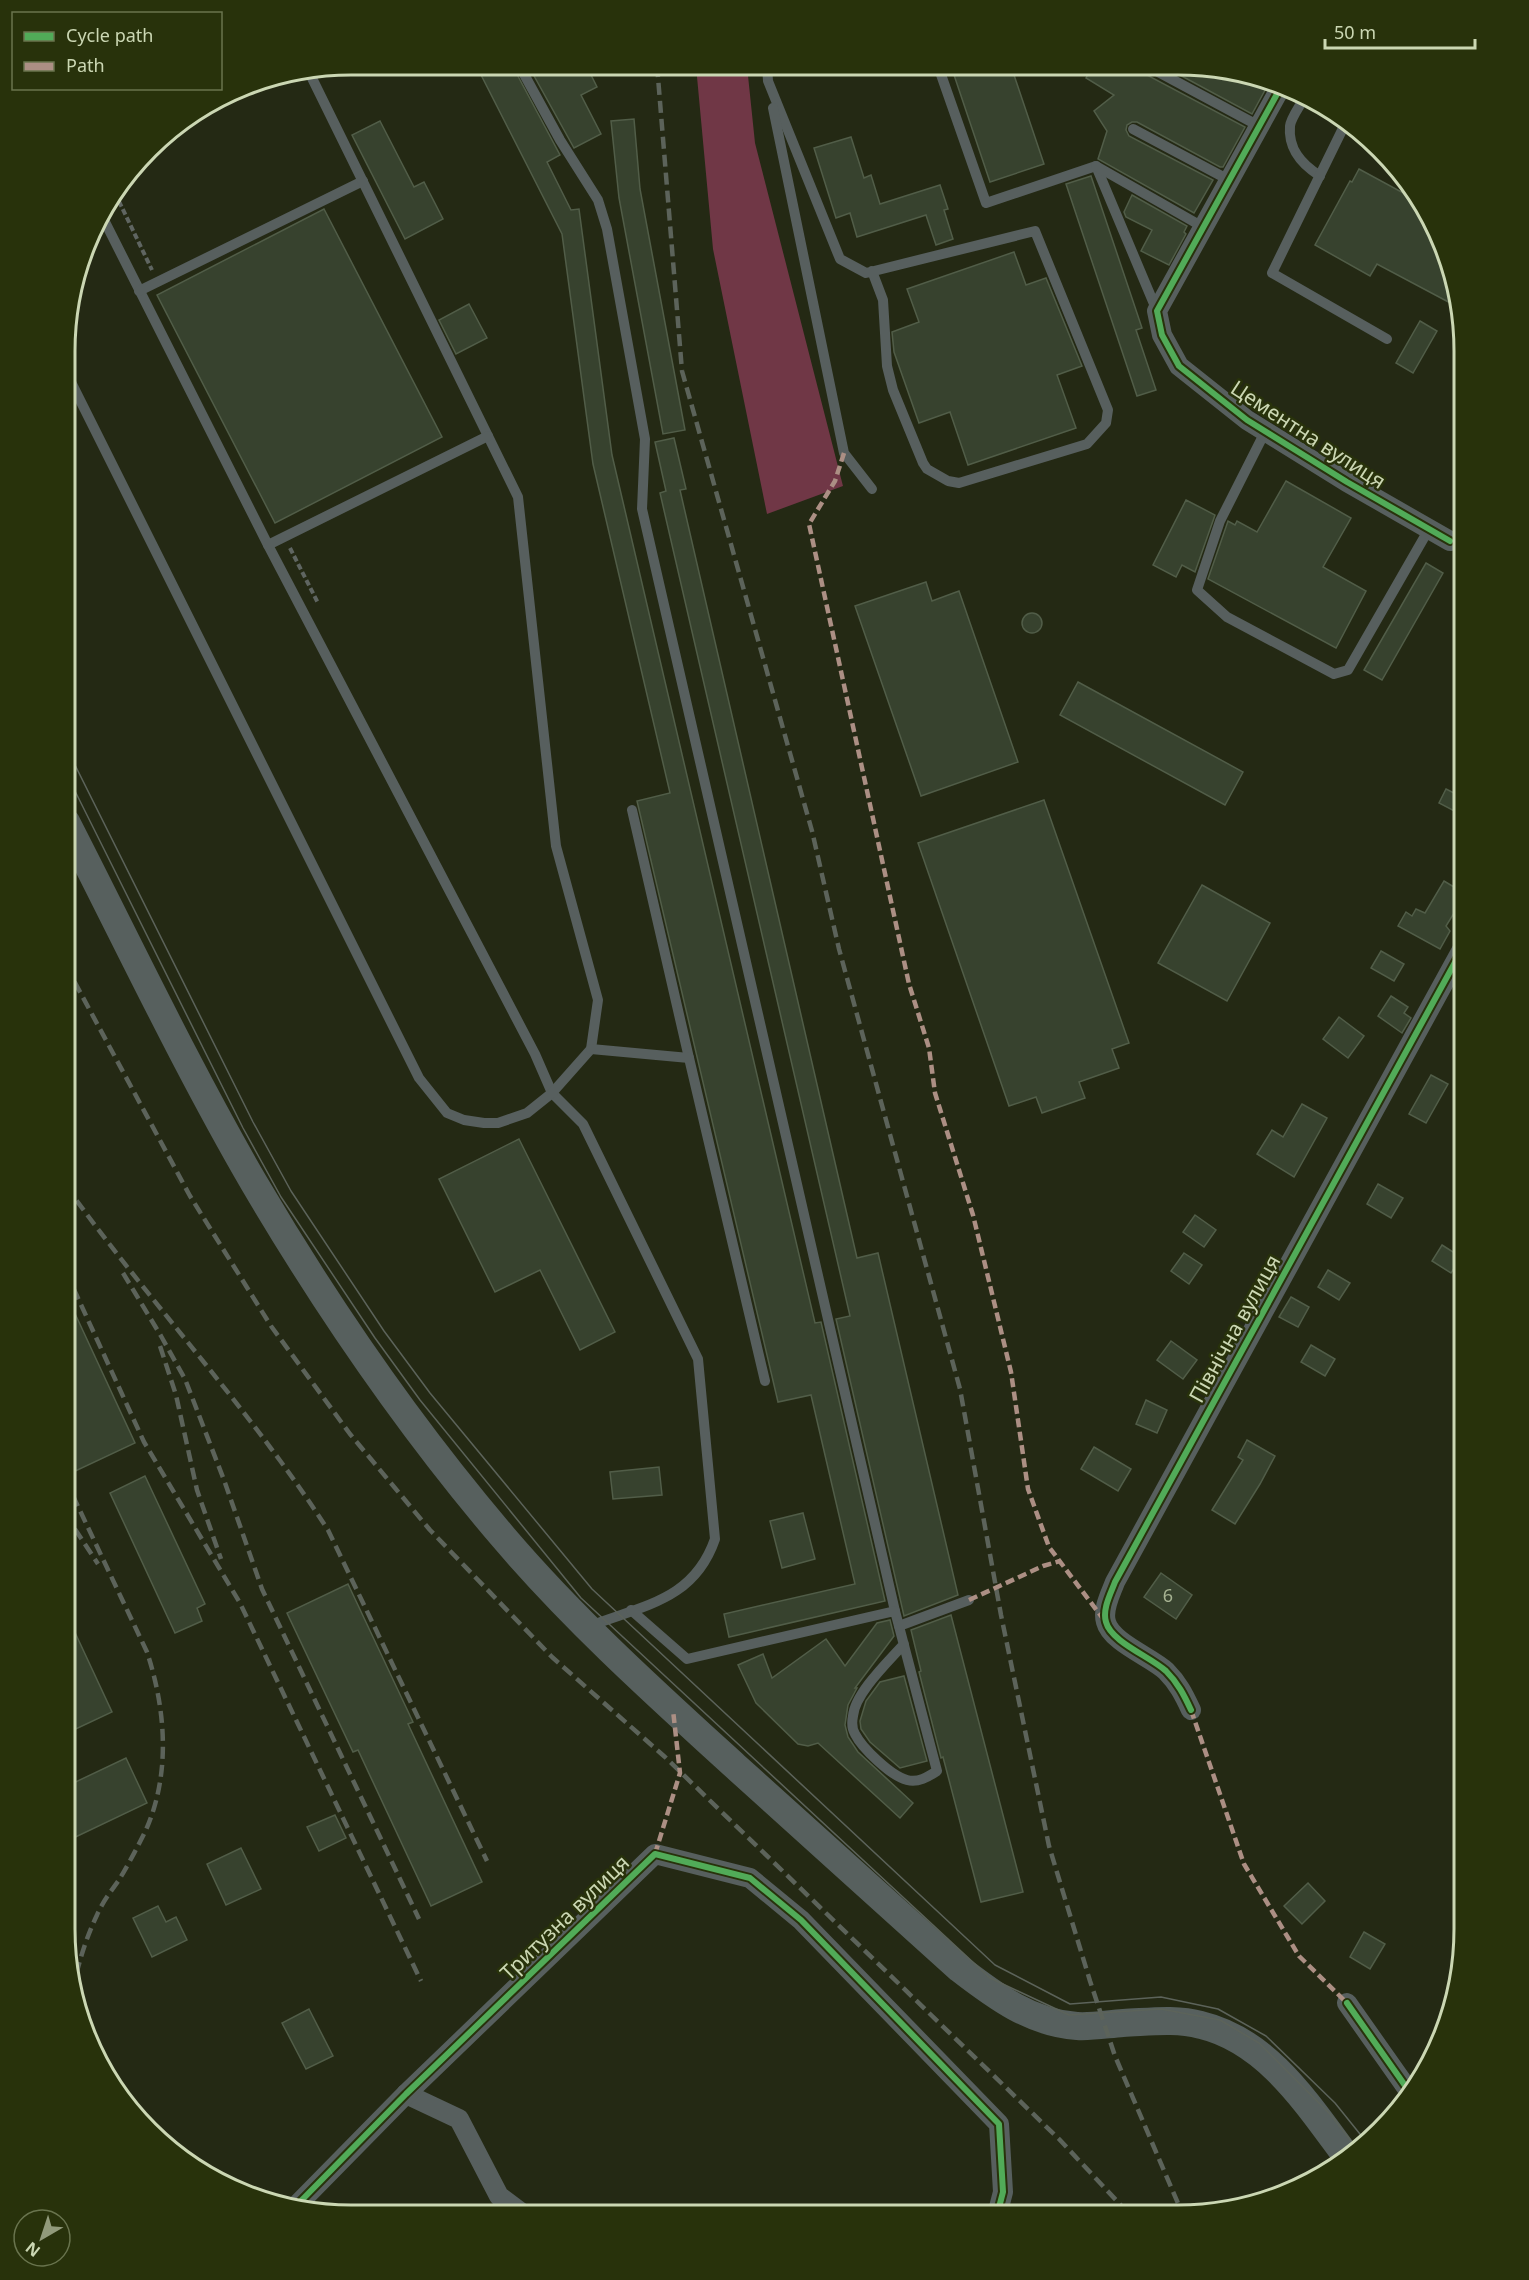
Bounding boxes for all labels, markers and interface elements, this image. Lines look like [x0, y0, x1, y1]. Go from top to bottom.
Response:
legend [12, 12, 222, 90]
scale bar [1325, 12, 1475, 50]
text: 50 m [1334, 20, 1376, 44]
text: Cycle path [66, 23, 153, 47]
text: Path [66, 53, 105, 77]
street label: Цементна вулиця [1226, 374, 1391, 495]
street label: Північна вулиця [1182, 1250, 1286, 1407]
house number: 6 [1163, 1583, 1173, 1607]
street label: Тритузна вулиця [494, 1848, 635, 1986]
north arrow [12, 2208, 72, 2268]
text: N [21, 2237, 45, 2262]

